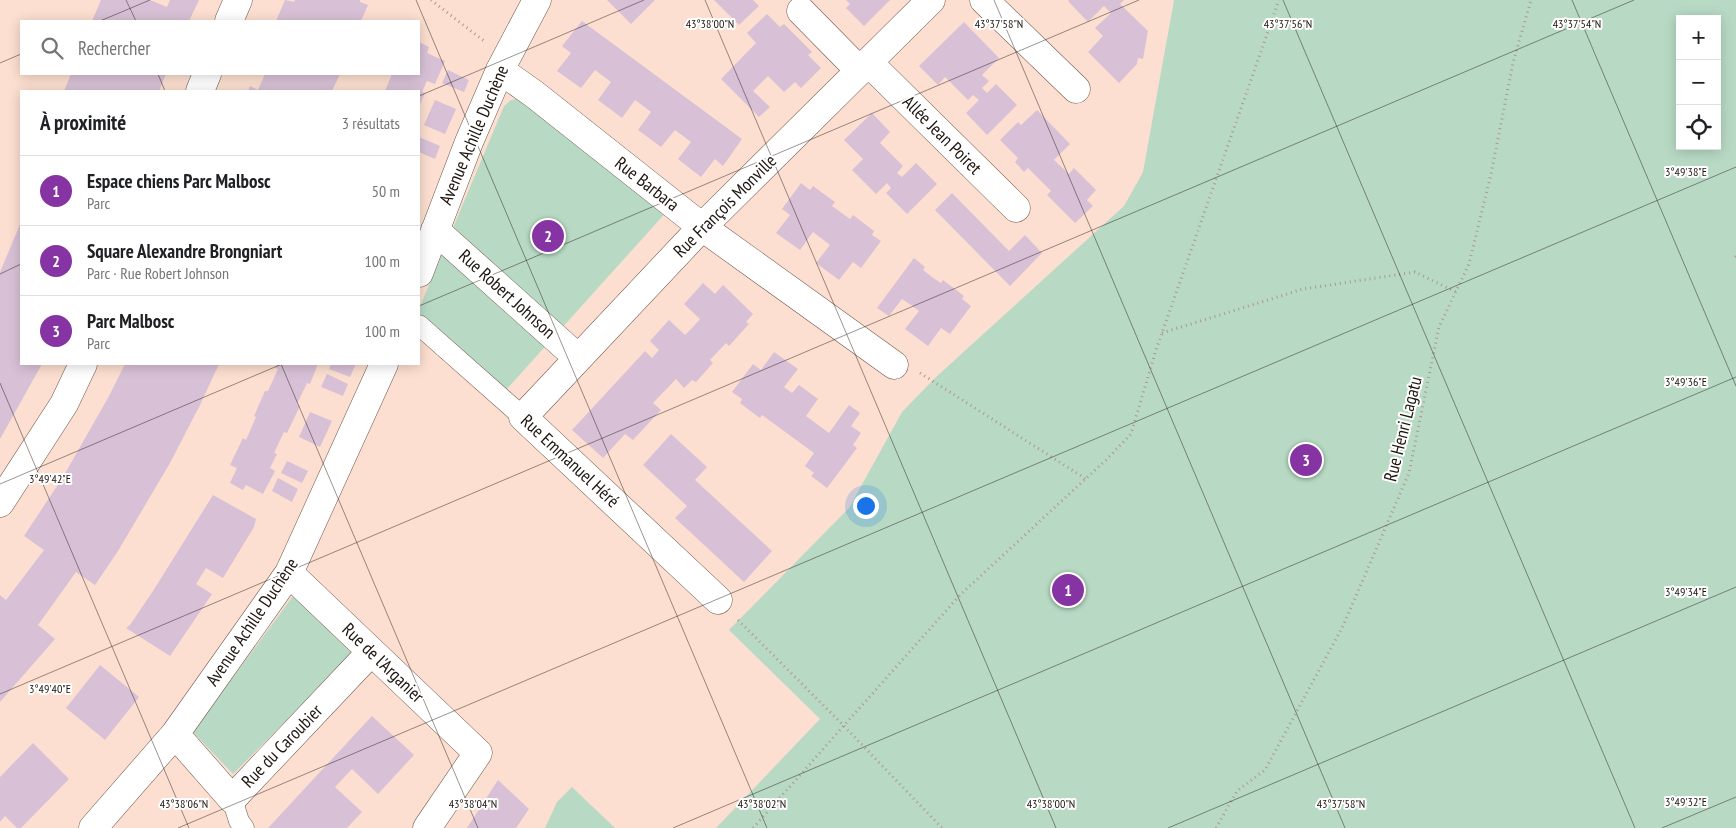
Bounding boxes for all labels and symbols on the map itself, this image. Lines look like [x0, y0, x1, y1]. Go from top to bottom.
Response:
text: 43°38'00"N [686, 16, 734, 31]
text: 43°37'58"N [975, 16, 1023, 31]
text: 43°37'56"N [1264, 16, 1312, 31]
text: 43°37'54"N [1553, 16, 1601, 31]
street label: Avenue Achille Duchène [434, 62, 513, 208]
street label: Allée Jean Poiret [898, 90, 987, 179]
street label: Rue François Monville [668, 149, 781, 262]
street label: Rue Barbara [610, 151, 684, 216]
text: 3°49'38"E [1665, 164, 1707, 179]
pin: 2 [532, 217, 564, 255]
street label: Rue Robert Johnson [454, 244, 561, 343]
street label: Rue Henri Lagatu [1378, 374, 1427, 484]
text: 3°49'36"E [1665, 374, 1707, 389]
street label: Rue Emmanuel Héré [516, 409, 625, 512]
pin: 3 [1290, 441, 1322, 479]
text: 3°49'42"E [29, 471, 71, 486]
your location [853, 493, 879, 519]
street label: Avenue Achille Duchène [200, 553, 303, 690]
pin: 1 [1052, 571, 1084, 609]
text: 3°49'34"E [1665, 584, 1707, 599]
street label: Rue de l'Arganier [338, 618, 429, 707]
text: 3°49'40"E [29, 681, 71, 696]
street label: Rue du Caroubier [236, 699, 327, 792]
text: 3°49'32"E [1665, 794, 1707, 809]
text: 43°38'06"N [160, 796, 208, 811]
text: 43°38'04"N [449, 796, 497, 811]
text: 43°38'02"N [738, 796, 786, 811]
text: 43°38'00"N [1027, 796, 1075, 811]
text: 43°37'58"N [1317, 796, 1365, 811]

